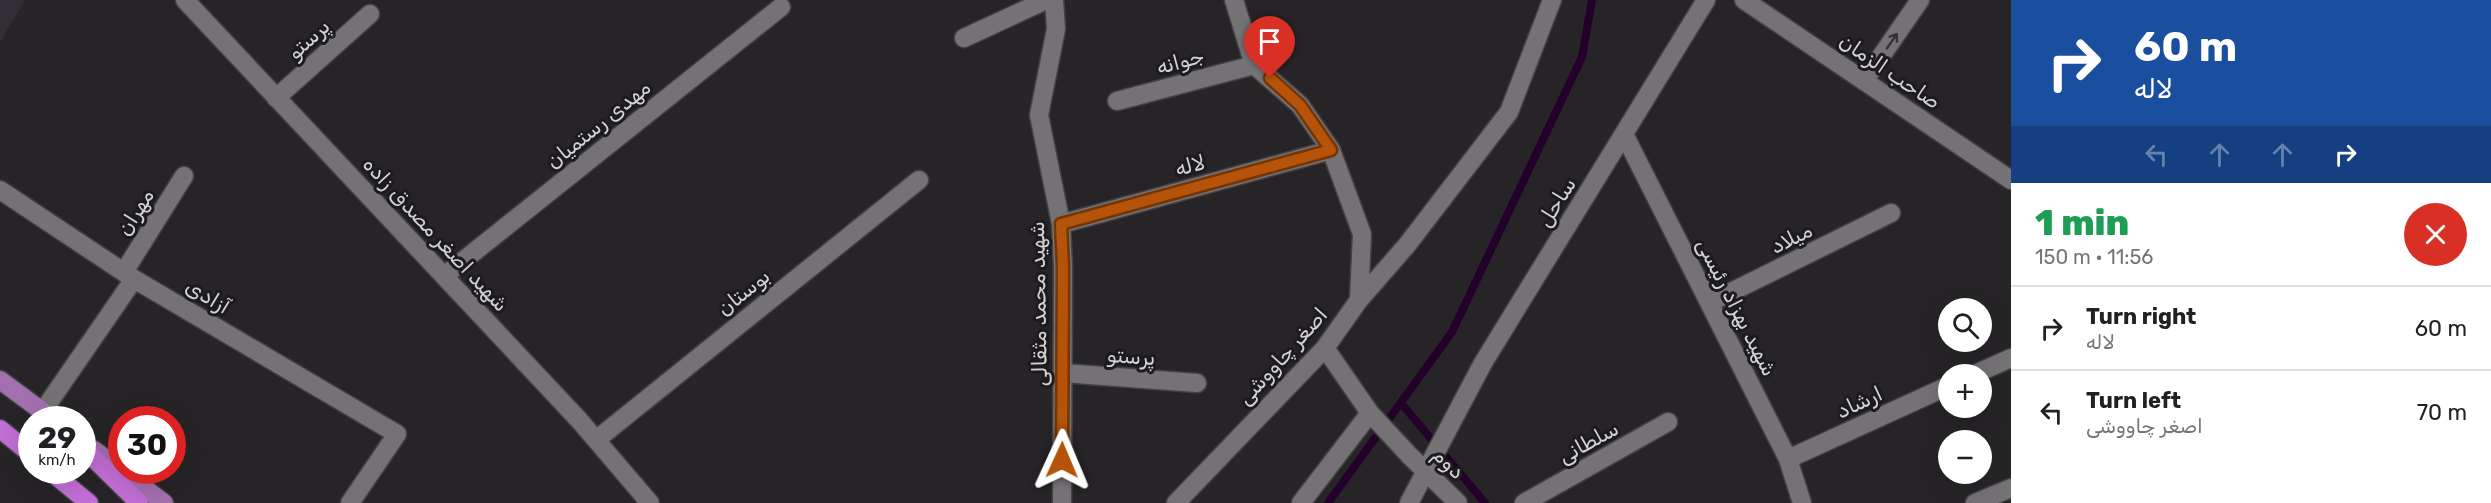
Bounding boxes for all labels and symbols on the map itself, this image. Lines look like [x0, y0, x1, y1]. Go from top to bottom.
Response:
street label: پرستو [281, 13, 336, 66]
pin [1244, 16, 1295, 78]
street label: صاحب الزمان [1835, 28, 1945, 114]
one-way arrow [1886, 33, 1898, 49]
street label: جوانه [1154, 43, 1206, 79]
street label: مهدی رستمیان [541, 74, 655, 174]
street label: لاله [1172, 149, 1208, 181]
street label: شهید اصغر مصدق زاده [358, 152, 514, 316]
street label: ساحل [1531, 173, 1581, 231]
street label: مهران [111, 184, 159, 240]
street label: میلاد [1766, 217, 1816, 259]
street label: شهید محمد مثقالی [1024, 221, 1052, 387]
street label: شهید بهزاد رئیسی [1691, 234, 1783, 380]
street label: بوستان [712, 263, 774, 321]
street label: آزادی [181, 273, 235, 319]
street label: اصغر چاووشی [1232, 302, 1333, 411]
street label: پرستو [1106, 342, 1156, 372]
street label: ارشاد [1832, 380, 1886, 424]
speed limit sign: 30 [108, 406, 186, 484]
street label: سلطانی [1553, 415, 1623, 469]
position arrow [1030, 428, 1094, 492]
street label: دوم [1427, 442, 1470, 485]

